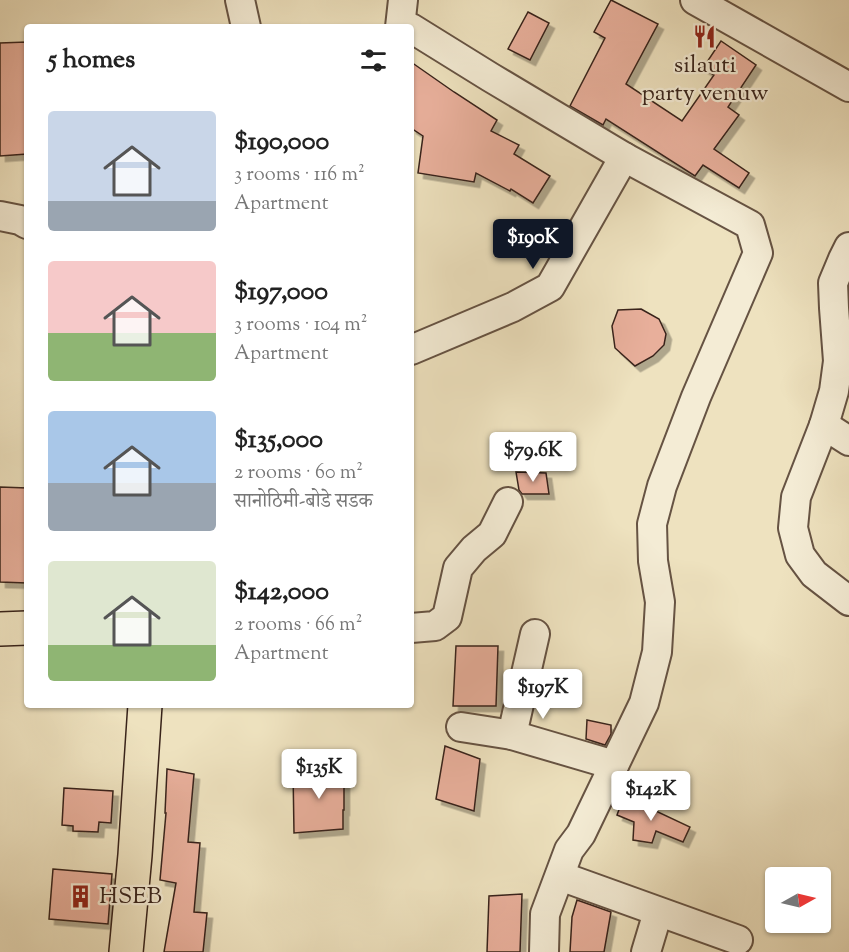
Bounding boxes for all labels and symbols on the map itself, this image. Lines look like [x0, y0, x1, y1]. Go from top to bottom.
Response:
restaurant icon: silauti party venuw [692, 23, 718, 49]
place label: silauti party venuw [641, 49, 769, 111]
pin: $190K [491, 219, 575, 270]
pin: $79.6K [484, 432, 582, 483]
pin: $197K [501, 669, 585, 720]
pin: $135K [277, 749, 361, 800]
pin: $142K [609, 771, 693, 822]
north arrow [765, 867, 831, 933]
place label: HSEB [99, 880, 162, 914]
building icon: HSEB [68, 884, 94, 910]

